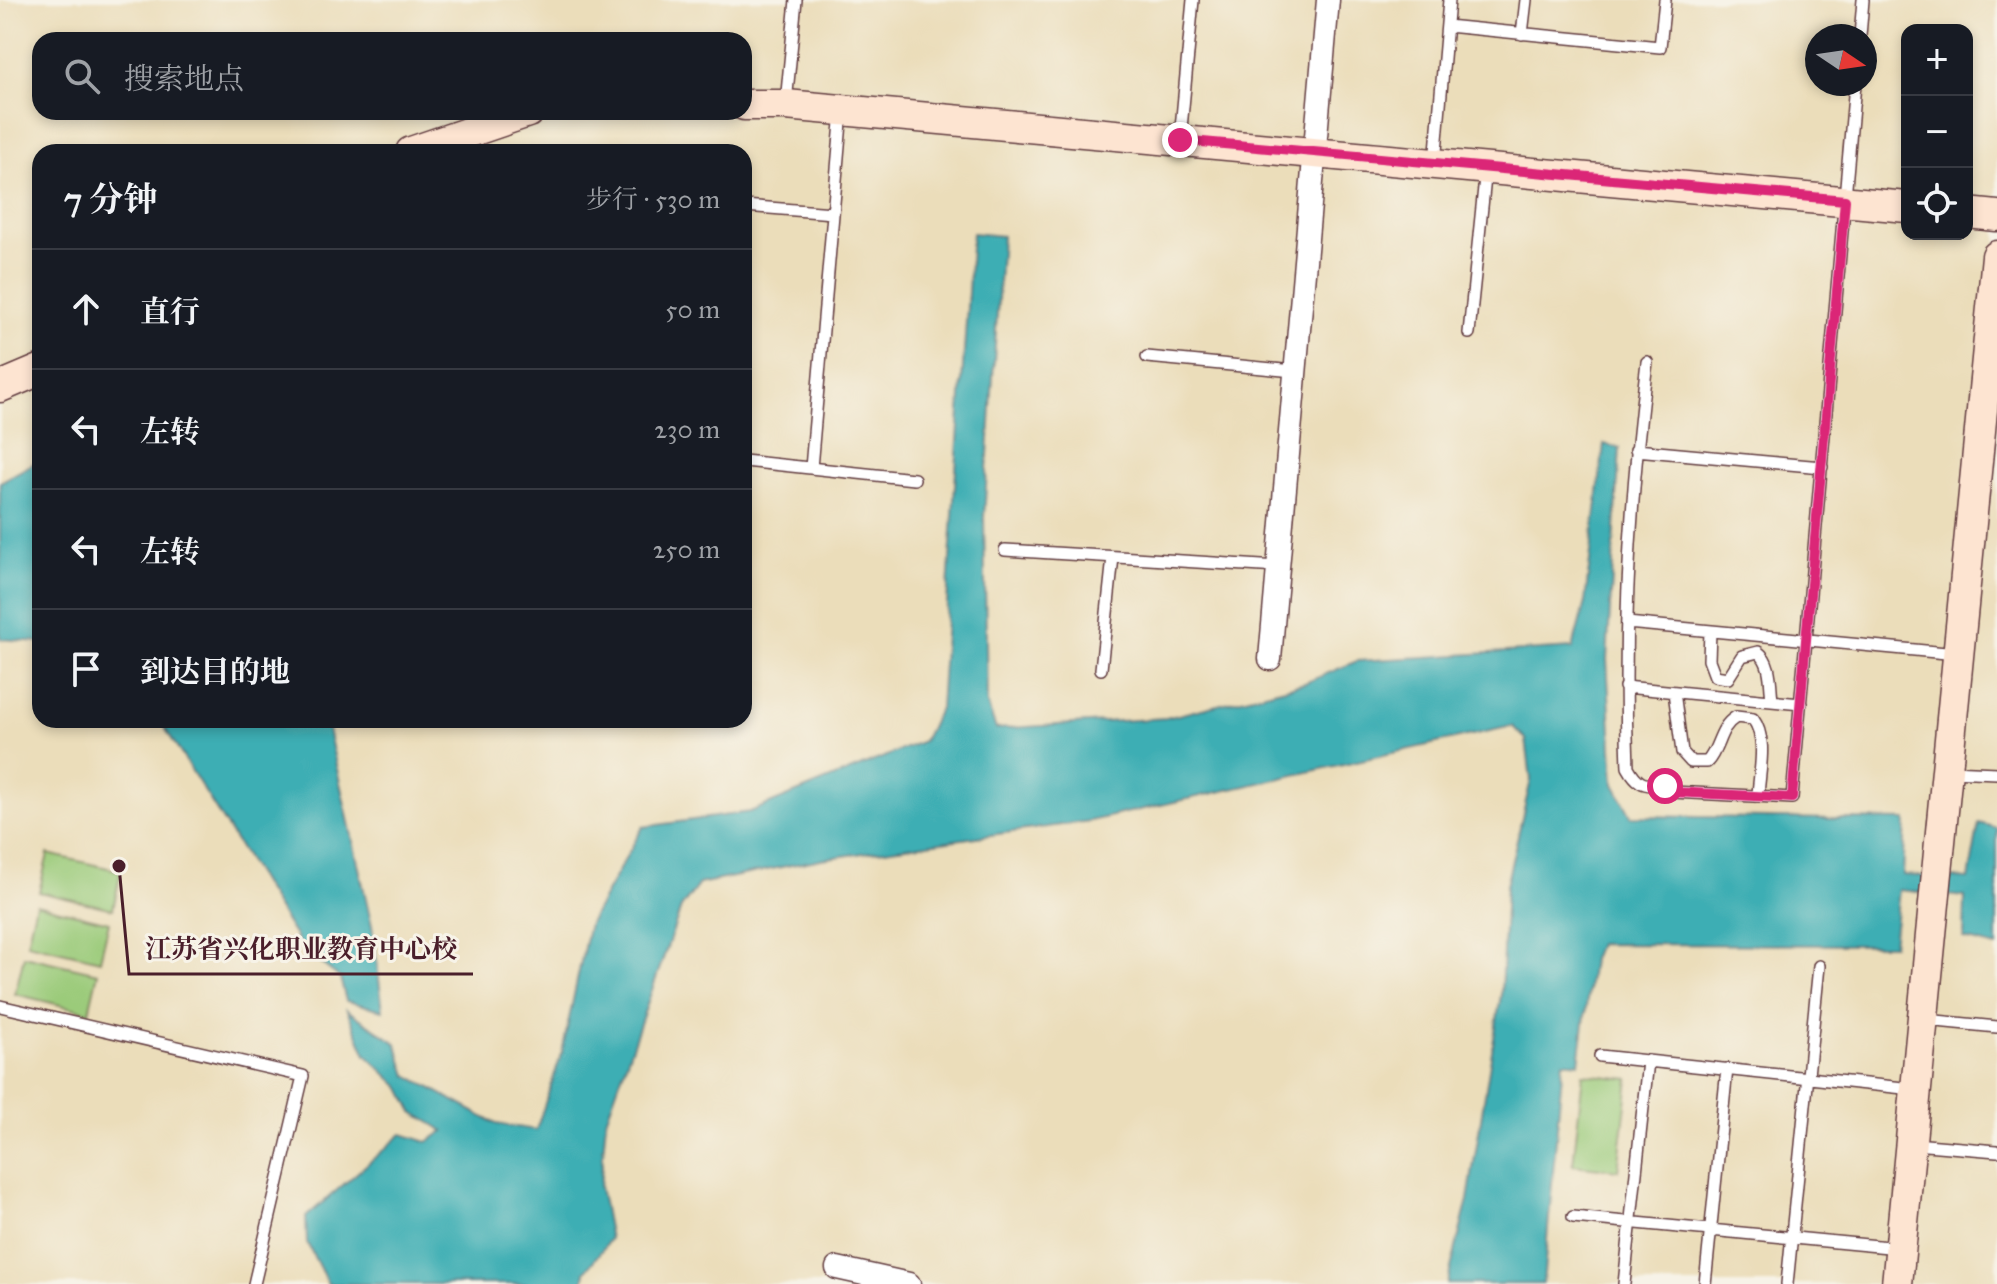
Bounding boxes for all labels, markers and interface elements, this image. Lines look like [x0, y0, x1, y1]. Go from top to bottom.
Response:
north arrow [1805, 24, 1877, 96]
map controls [1901, 24, 1973, 240]
button: + [1901, 24, 1973, 96]
search box [32, 32, 752, 120]
icon: search [60, 54, 104, 98]
text: 搜索地点 [124, 61, 244, 97]
button: − [1901, 96, 1973, 168]
route end [1162, 122, 1198, 158]
button: locate [1901, 168, 1973, 240]
text: 7 分钟 [64, 179, 157, 220]
text: 步行 · 530 m [586, 183, 720, 215]
icon: ahead [64, 287, 108, 331]
text: 50 m [665, 293, 720, 325]
text: 直行 [140, 294, 200, 330]
icon: left [64, 407, 108, 451]
text: 230 m [654, 413, 720, 445]
text: 左转 [140, 414, 200, 450]
icon: left [64, 527, 108, 571]
text: 250 m [653, 533, 720, 565]
text: 左转 [140, 534, 200, 570]
icon: arrive [64, 647, 108, 691]
text: 到达目的地 [140, 654, 290, 690]
route start [1647, 768, 1683, 804]
callout: 江苏省兴化职业教育中心校 [129, 924, 473, 974]
text: 江苏省兴化职业教育中心校 [145, 933, 457, 965]

